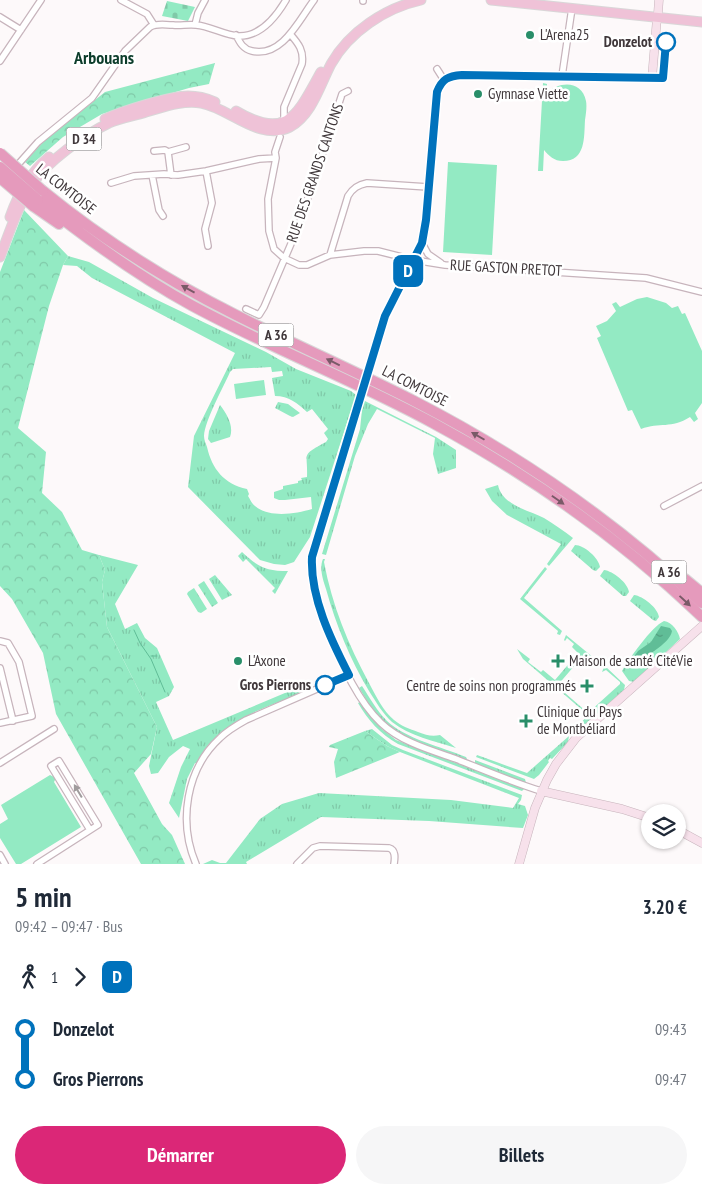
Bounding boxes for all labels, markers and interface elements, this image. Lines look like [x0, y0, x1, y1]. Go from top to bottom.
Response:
place label: L'Arena25 [540, 25, 589, 44]
marker: L'Arena25 [524, 29, 536, 41]
place label: Donzelot [604, 32, 653, 51]
marker: Donzelot [656, 32, 676, 52]
district label: Arbouans [73, 46, 134, 69]
place label: Gymnase Viette [488, 84, 568, 103]
marker: Gymnase Viette [472, 88, 484, 100]
street label: RUE DES GRANDS CANTONS [282, 101, 347, 245]
road number: D 34 [66, 128, 102, 150]
street label: LA COMTOISE [32, 159, 100, 218]
line badge: D [392, 255, 424, 287]
street label: RUE GASTON PRETOT [450, 255, 563, 280]
text: D [403, 259, 413, 282]
one-way arrow [181, 285, 195, 294]
road number: A 36 [258, 324, 294, 346]
one-way arrow [326, 358, 341, 366]
street label: LA COMTOISE [379, 361, 451, 410]
one-way arrow [471, 432, 484, 441]
one-way arrow [552, 495, 565, 505]
road number: A 36 [652, 560, 686, 584]
one-way arrow [679, 595, 691, 607]
place label: L'Axone [248, 651, 286, 670]
place label: Maison de santé CitéVie [569, 651, 693, 670]
marker: Maison de santé CitéVie [551, 654, 565, 668]
marker: L'Axone [232, 655, 244, 667]
place label: Gros Pierrons [240, 675, 311, 694]
marker: Gros Pierrons [315, 675, 335, 695]
place label: Centre de soins non programmés [406, 676, 576, 695]
marker: Centre de soins non programmés [580, 679, 594, 693]
place label: Clinique du Pays de Montbéliard [537, 702, 622, 738]
marker: Clinique du Pays de Montbéliard [519, 714, 533, 728]
one-way arrow [73, 785, 82, 798]
map controls [641, 804, 686, 849]
button: layers [641, 804, 686, 849]
text: 5 min [15, 878, 72, 915]
text: 3.20 € [643, 895, 687, 919]
text: 09:42 – 09:47 · Bus [15, 916, 123, 936]
icon: walk [15, 963, 43, 991]
icon: forward [66, 963, 94, 991]
text: D [112, 965, 122, 988]
text: 1 [51, 967, 58, 987]
text: Donzelot [53, 1017, 114, 1041]
text: 09:43 [655, 1019, 687, 1039]
text: Gros Pierrons [53, 1067, 143, 1091]
text: 09:47 [655, 1069, 687, 1089]
button: Démarrer [15, 1126, 346, 1184]
button: Billets [356, 1126, 687, 1184]

